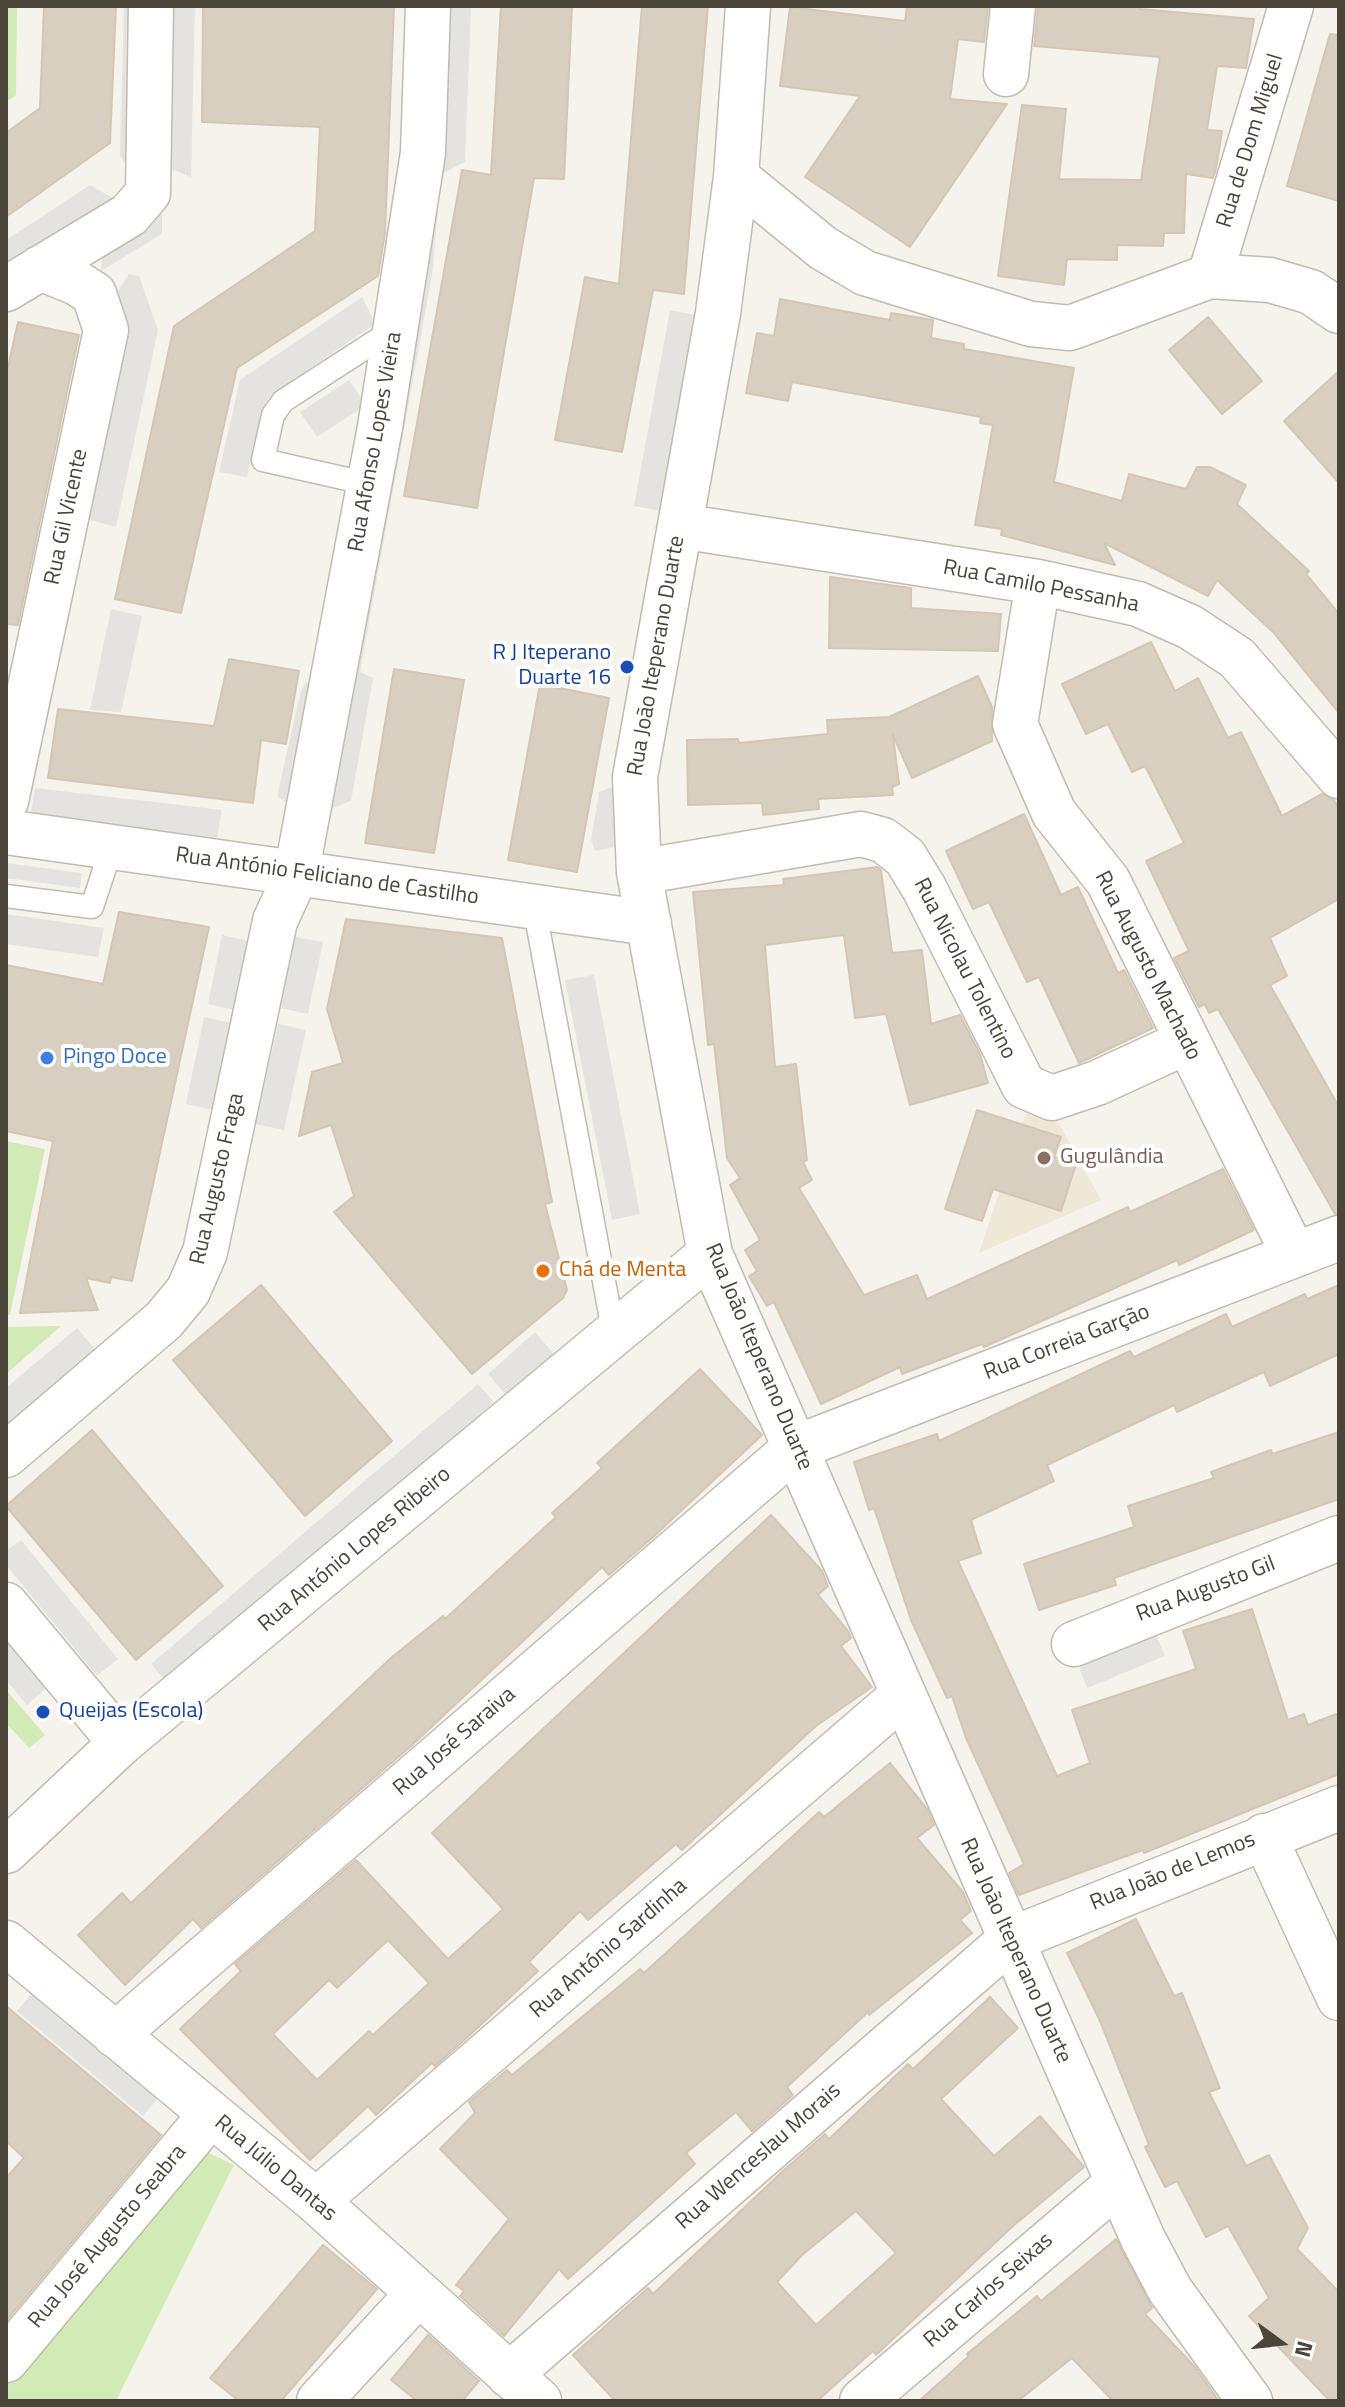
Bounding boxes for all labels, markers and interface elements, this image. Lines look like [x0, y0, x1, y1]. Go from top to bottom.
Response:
street label: Rua de Dom Miguel [1212, 51, 1290, 231]
street label: Rua Afonso Lopes Vieira [344, 330, 408, 554]
street label: Rua Gil Vicente [40, 447, 94, 587]
street label: Rua João Iteperano Duarte [623, 534, 691, 778]
street label: Rua Camilo Pessanha [941, 555, 1141, 619]
place label: R J Iteperano Duarte 16 [492, 641, 611, 692]
marker: R J Iteperano Duarte 16 [618, 658, 636, 676]
street label: Rua António Feliciano de Castilho [174, 843, 480, 911]
street label: Rua Augusto Machado [1088, 867, 1206, 1065]
street label: Rua Nicolau Tolentino [907, 874, 1021, 1064]
place label: Pingo Doce [63, 1045, 167, 1071]
marker: Pingo Doce [38, 1049, 56, 1067]
street label: Rua Augusto Fraga [185, 1091, 251, 1267]
place label: Gugulândia [1060, 1145, 1164, 1171]
marker: Gugulândia [1035, 1149, 1053, 1167]
street label: Rua João Iteperano Duarte [698, 1240, 818, 1474]
place label: Chá de Menta [559, 1258, 686, 1284]
marker: Chá de Menta [534, 1262, 552, 1280]
street label: Rua Correia Garção [980, 1299, 1154, 1387]
street label: Rua António Lopes Ribeiro [253, 1462, 457, 1638]
street label: Rua Augusto Gil [1133, 1551, 1279, 1629]
street label: Rua José Saraiva [389, 1682, 521, 1802]
place label: Queijas (Escola) [59, 1699, 203, 1725]
marker: Queijas (Escola) [34, 1703, 52, 1721]
street label: Rua João de Lemos [1087, 1827, 1259, 1917]
street label: Rua João Iteperano Duarte [953, 1834, 1077, 2068]
street label: Rua António Sardinha [525, 1874, 693, 2024]
street label: Rua Wenceslau Morais [671, 2078, 847, 2236]
street label: Rua Júlio Dantas [209, 2110, 341, 2228]
street label: Rua José Augusto Seabra [23, 2140, 193, 2334]
street label: Rua Carlos Seixas [919, 2228, 1059, 2354]
north arrow [1241, 2303, 1321, 2383]
text: N [1286, 2337, 1323, 2361]

